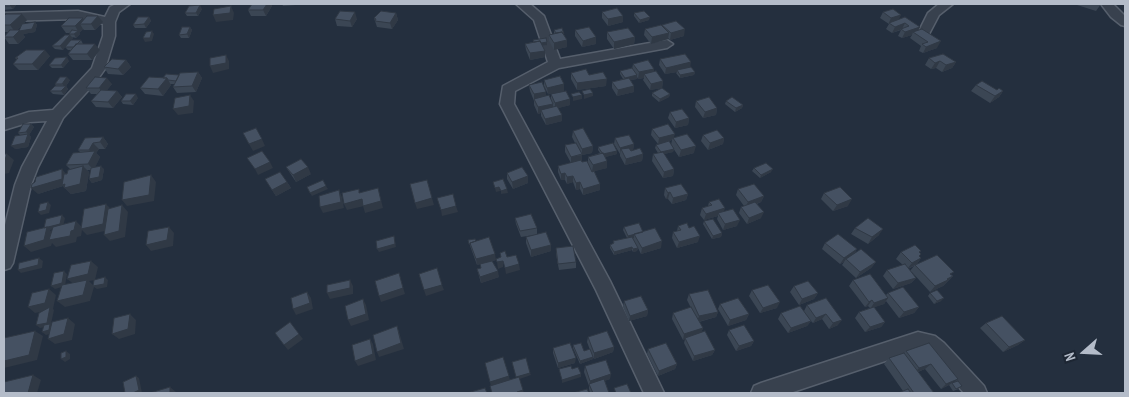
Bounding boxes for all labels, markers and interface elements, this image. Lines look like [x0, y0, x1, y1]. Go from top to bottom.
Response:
north arrow [1059, 327, 1109, 377]
text: N [1060, 350, 1080, 363]

